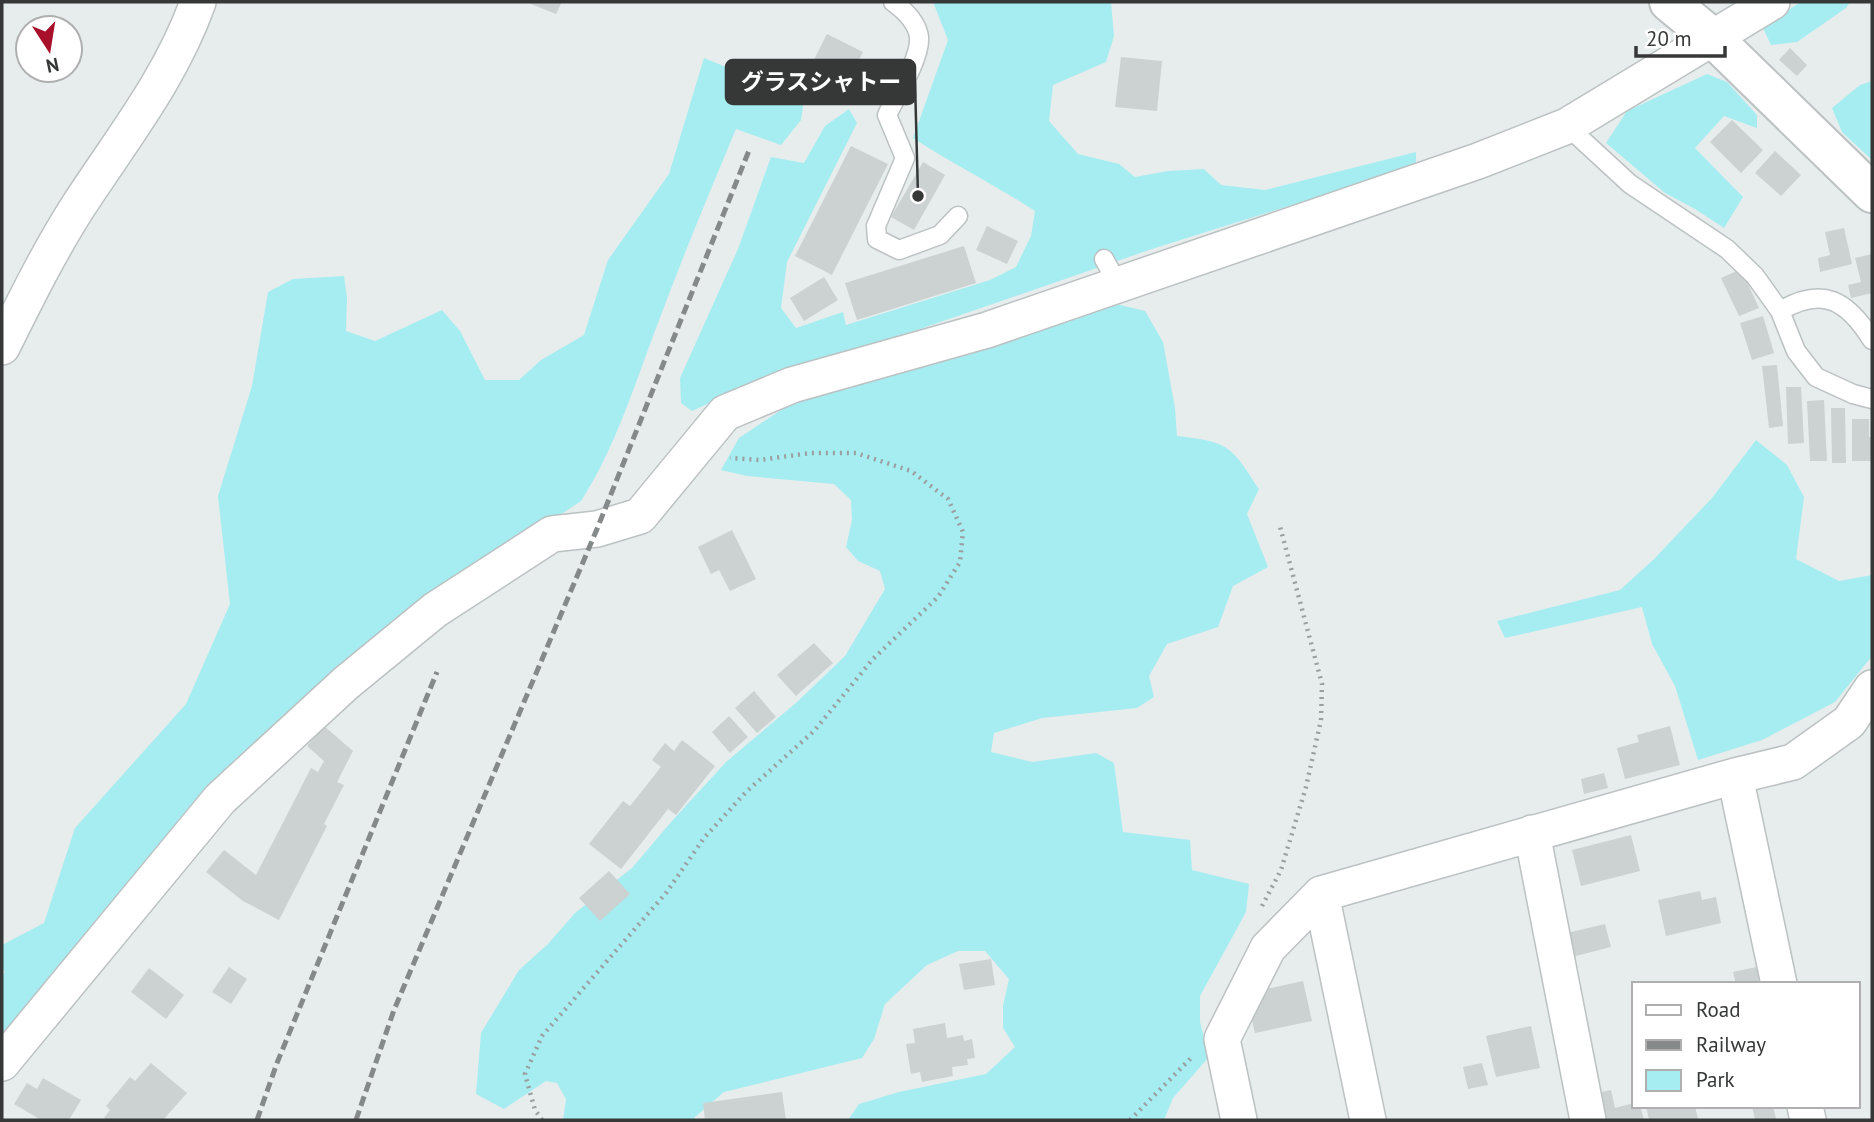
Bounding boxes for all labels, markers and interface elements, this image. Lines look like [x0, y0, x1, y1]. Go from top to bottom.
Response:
north arrow [14, 14, 84, 84]
scale bar [1636, 14, 1725, 58]
text: 20 m [1646, 25, 1692, 52]
text: N [44, 53, 61, 79]
callout: グラスシャトー [726, 60, 915, 104]
text: グラスシャトー [741, 67, 901, 96]
legend [1632, 982, 1860, 1108]
text: Road [1696, 996, 1740, 1023]
text: Railway [1696, 1031, 1766, 1058]
text: Park [1696, 1066, 1735, 1093]

